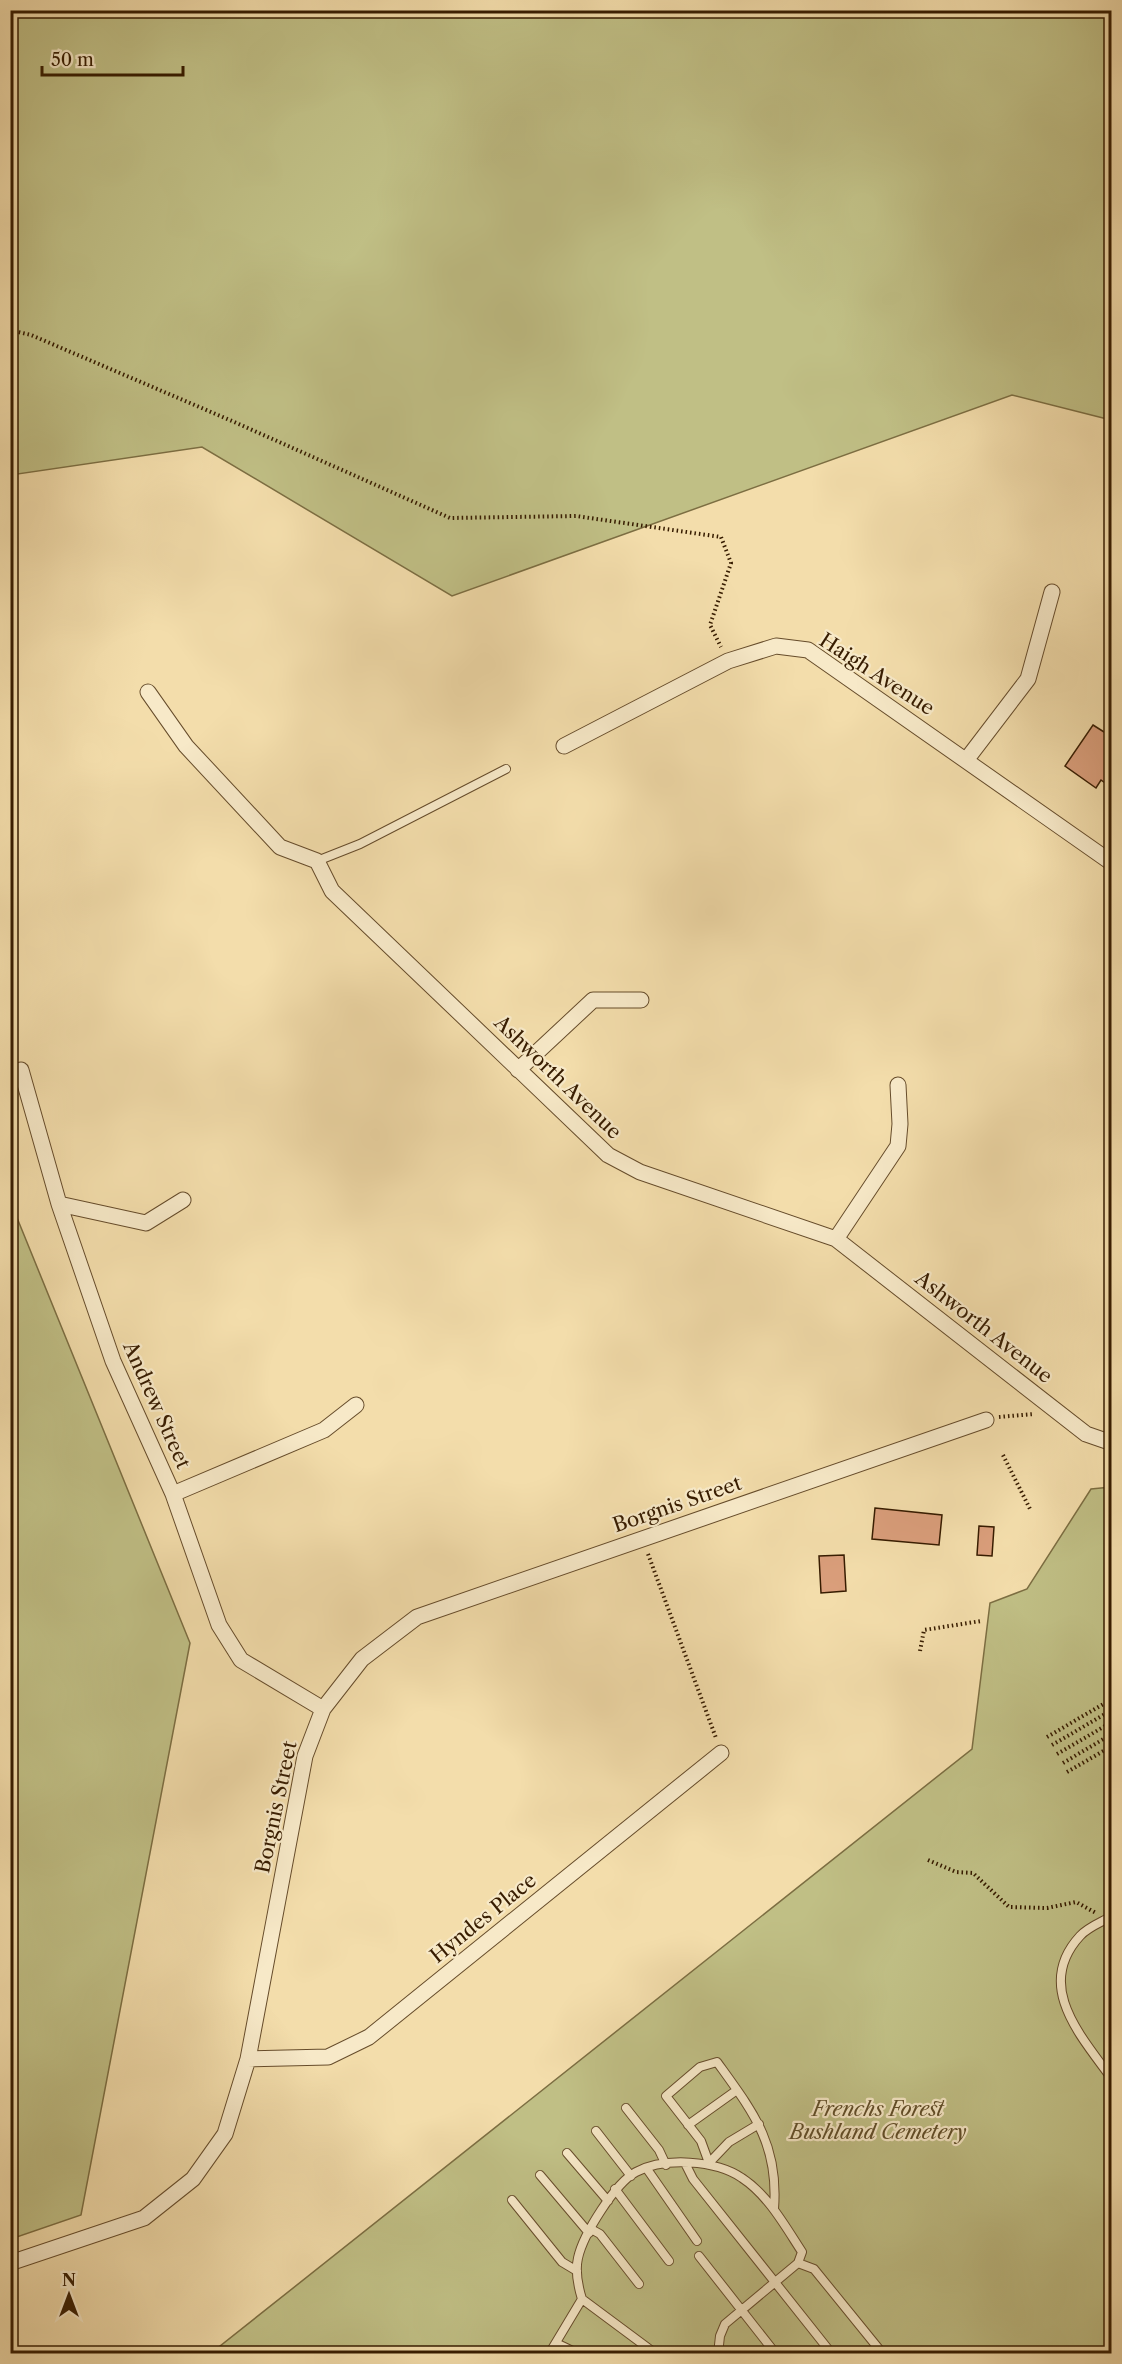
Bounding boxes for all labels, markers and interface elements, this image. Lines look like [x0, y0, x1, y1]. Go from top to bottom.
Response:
scale bar [42, 39, 183, 77]
text: 50 m [51, 49, 94, 71]
street label: Haigh Avenue [815, 628, 939, 720]
street label: Ashworth Avenue [489, 1010, 627, 1144]
street label: Ashworth Avenue [910, 1265, 1057, 1388]
street label: Andrew Street [118, 1337, 196, 1472]
street label: Borgnis Street [610, 1471, 744, 1537]
street label: Borgnis Street [250, 1739, 302, 1875]
street label: Hyndes Place [425, 1868, 541, 1968]
park label: Frenchs Forest Bushland Cemetery [787, 2097, 967, 2144]
north arrow [39, 2265, 99, 2325]
text: N [62, 2270, 76, 2290]

